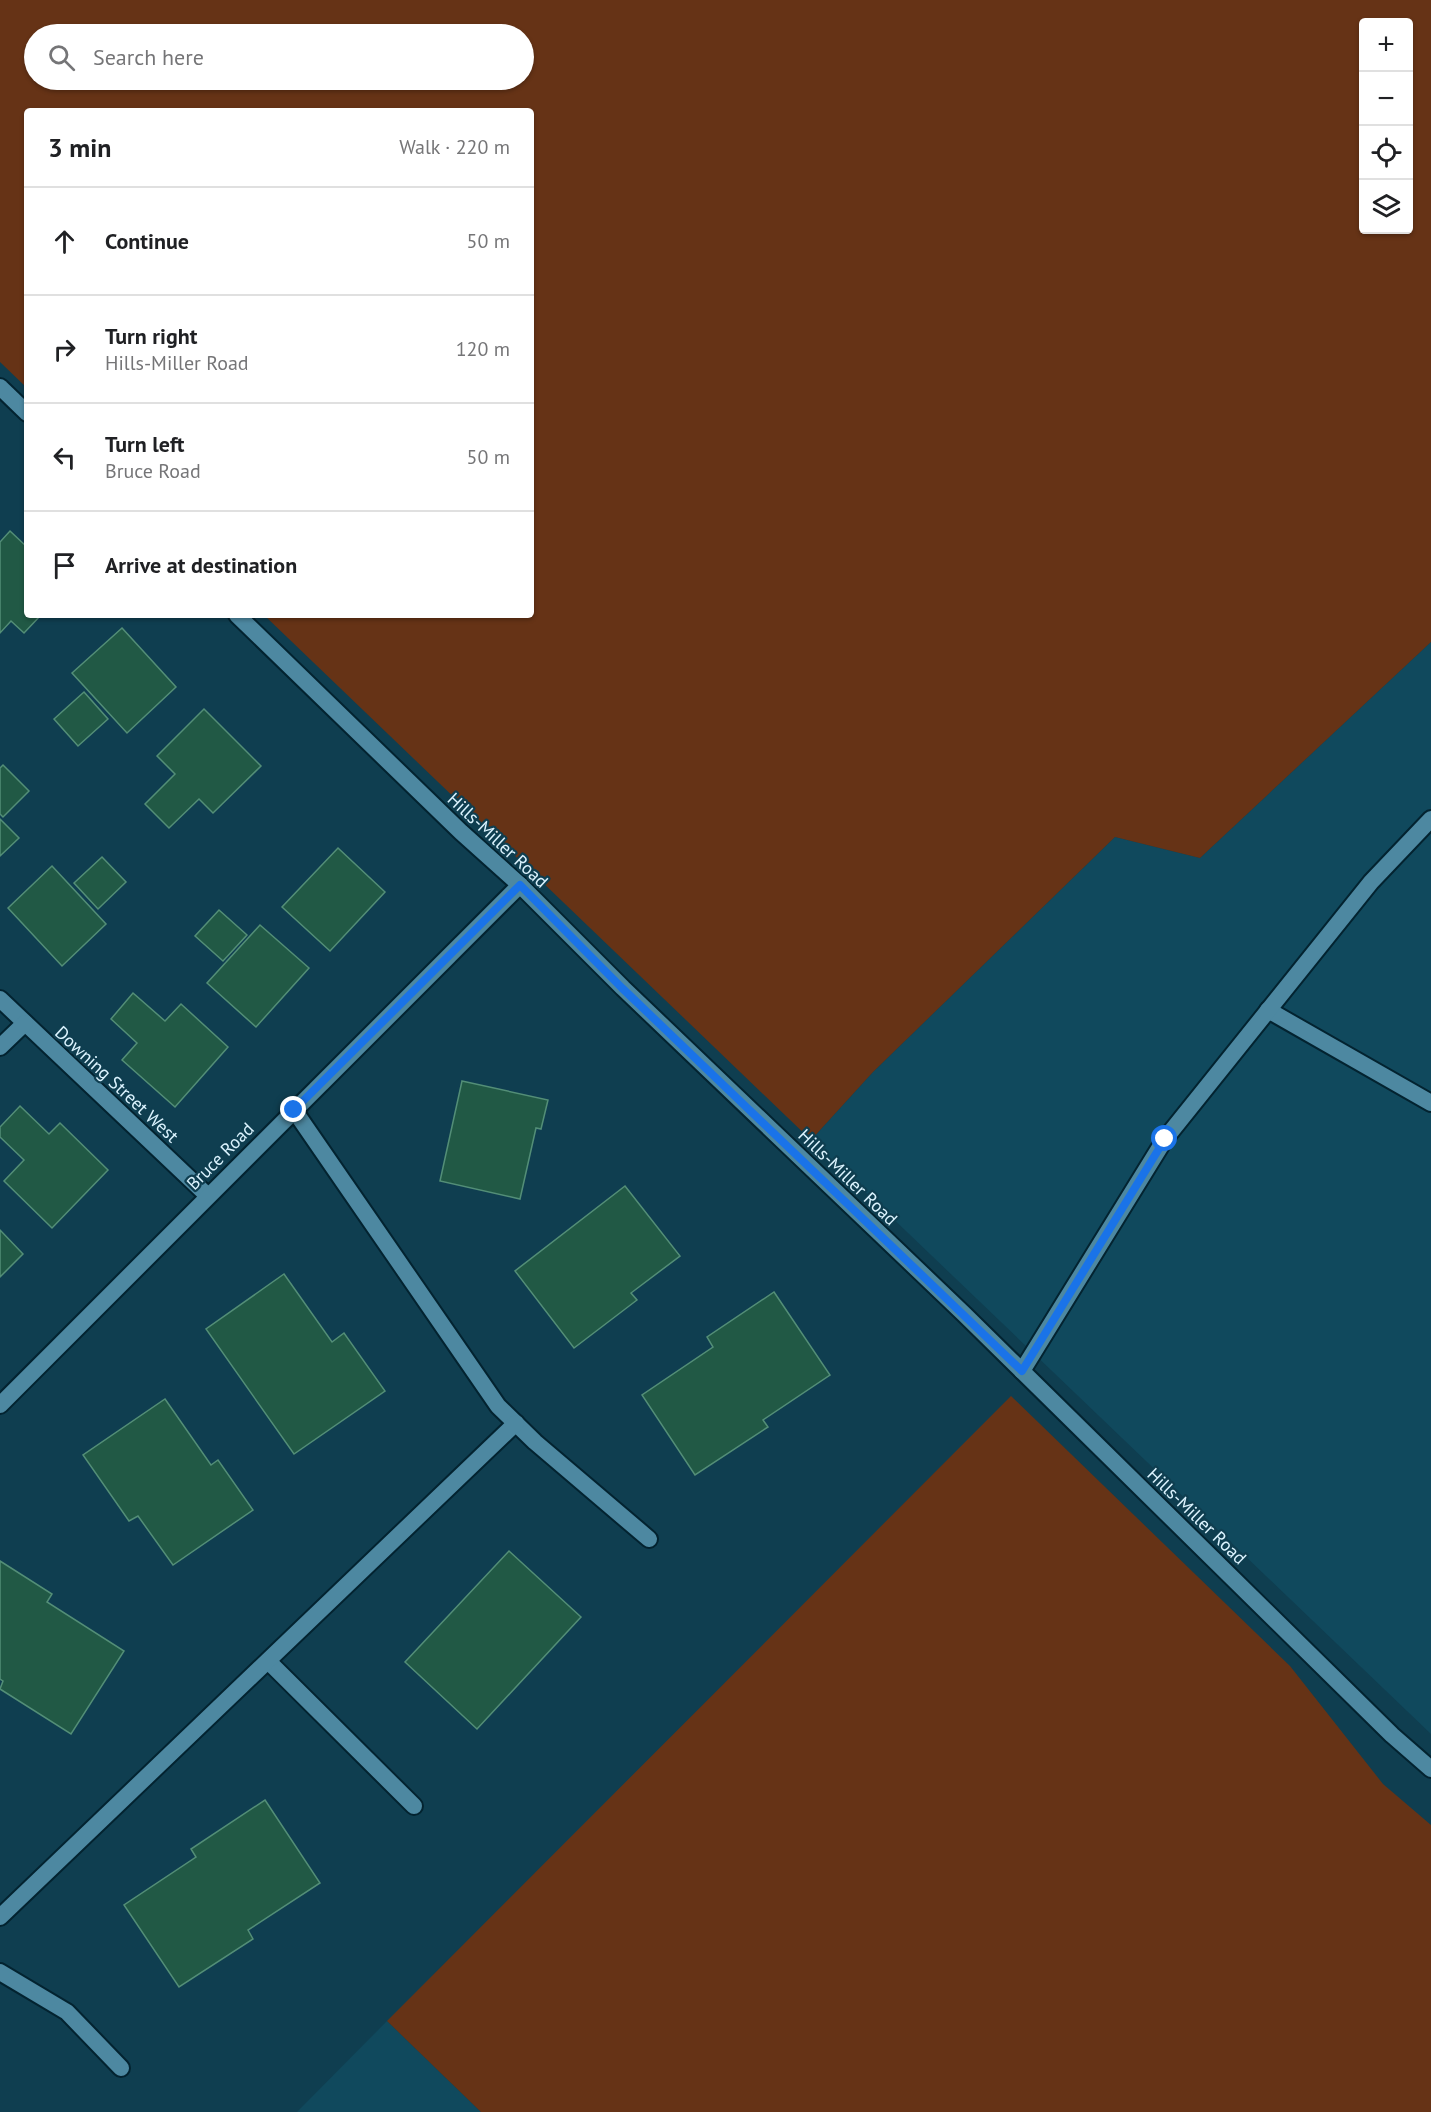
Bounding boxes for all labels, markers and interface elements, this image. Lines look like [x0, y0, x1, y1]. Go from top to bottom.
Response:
map controls [1359, 18, 1413, 234]
button: + [1359, 18, 1413, 72]
search box [24, 24, 534, 90]
icon: search [45, 41, 78, 74]
text: Search here [93, 43, 204, 71]
button: − [1359, 72, 1413, 126]
button: locate [1359, 126, 1413, 180]
text: 3 min [48, 131, 111, 164]
text: Walk · 220 m [399, 134, 510, 160]
button: layers [1359, 180, 1413, 234]
icon: ahead [48, 225, 81, 258]
text: Continue [105, 227, 189, 255]
text: 50 m [467, 228, 510, 254]
text: Turn right [105, 322, 197, 350]
icon: right [48, 333, 81, 366]
text: 120 m [456, 336, 510, 362]
text: Hills-Miller Road [105, 350, 249, 376]
text: Turn left [105, 430, 185, 458]
icon: left [48, 441, 81, 474]
text: 50 m [467, 444, 510, 470]
text: Bruce Road [105, 458, 201, 484]
icon: arrive [48, 549, 81, 582]
text: Arrive at destination [105, 551, 297, 579]
street label: Hills-Miller Road [443, 788, 553, 892]
street label: Downing Street West [50, 1021, 184, 1147]
route end [280, 1096, 306, 1122]
street label: Bruce Road [181, 1117, 259, 1195]
street label: Hills-Miller Road [794, 1124, 902, 1230]
route start [1151, 1125, 1177, 1151]
street label: Hills-Miller Road [1143, 1463, 1251, 1569]

